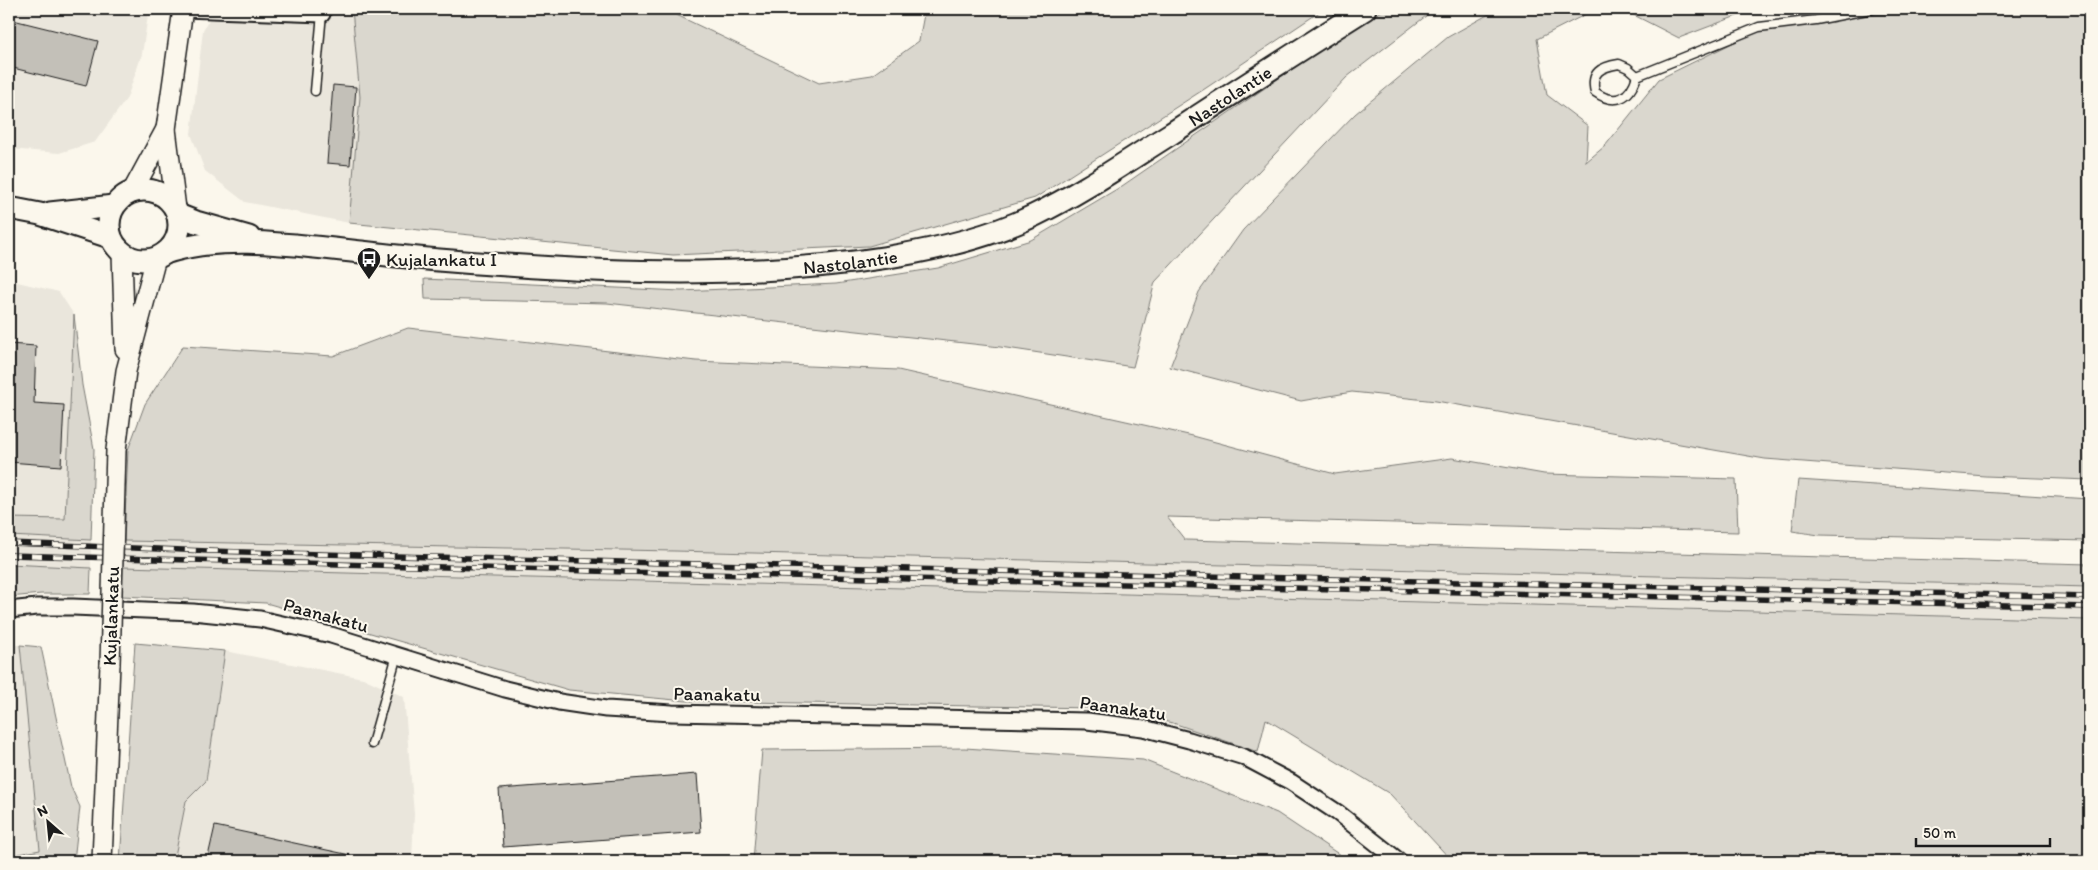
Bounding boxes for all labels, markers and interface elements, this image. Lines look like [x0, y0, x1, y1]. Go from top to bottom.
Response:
street label: Nastolantie [1184, 60, 1276, 131]
street label: Nastolantie [802, 244, 899, 279]
bus stop icon: Kujalankatu I [356, 246, 382, 280]
place label: Kujalankatu I [386, 248, 497, 271]
street label: Kujalankatu [98, 566, 124, 666]
street label: Paanakatu [281, 593, 371, 637]
street label: Paanakatu [673, 682, 761, 706]
street label: Paanakatu [1078, 691, 1168, 725]
north arrow [22, 798, 72, 848]
text: N [34, 801, 50, 821]
scale bar [1916, 815, 2049, 847]
text: 50 m [1923, 824, 1956, 842]

